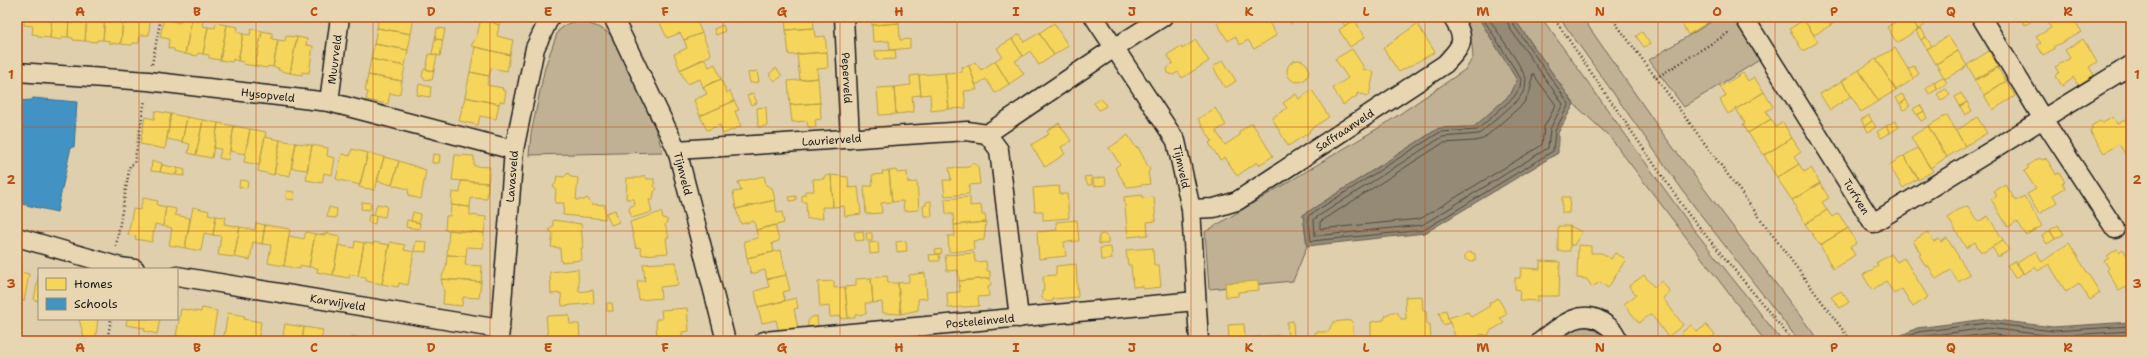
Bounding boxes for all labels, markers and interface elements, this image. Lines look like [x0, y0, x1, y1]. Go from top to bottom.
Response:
text: A [75, 3, 85, 20]
text: B [193, 3, 201, 20]
text: C [310, 3, 318, 20]
text: D [426, 3, 436, 20]
text: E [544, 3, 553, 20]
text: F [661, 3, 669, 20]
text: G [777, 3, 788, 20]
text: H [894, 3, 904, 20]
text: I [1012, 3, 1020, 20]
text: J [1128, 3, 1136, 20]
text: K [1245, 3, 1254, 20]
text: L [1362, 3, 1370, 20]
text: M [1476, 3, 1490, 20]
text: N [1595, 3, 1605, 20]
text: O [1712, 3, 1722, 20]
text: P [1830, 3, 1838, 20]
text: Q [1946, 3, 1956, 20]
text: R [2063, 3, 2073, 20]
street label: Muurveld [324, 34, 346, 85]
street label: Peperveld [838, 52, 855, 104]
text: 1 [8, 66, 14, 83]
text: 1 [2134, 66, 2140, 83]
street label: Hysopveld [240, 85, 296, 106]
street label: Saffraanveld [1313, 106, 1377, 155]
street label: Laurierveld [801, 131, 862, 150]
street label: Tijmveld [1169, 144, 1193, 190]
street label: Lavasveld [503, 150, 522, 203]
street label: Tijmveld [670, 151, 695, 197]
text: 2 [6, 171, 16, 188]
text: 2 [2132, 171, 2142, 188]
street label: Turfven [1839, 176, 1873, 218]
legend [38, 268, 178, 320]
text: 3 [6, 275, 16, 292]
text: 3 [2132, 275, 2142, 292]
text: Homes [74, 276, 113, 292]
street label: Karwijveld [309, 291, 367, 315]
text: Schools [74, 296, 118, 312]
street label: Posteleinveld [945, 311, 1015, 332]
text: A [75, 339, 85, 356]
text: B [193, 339, 201, 356]
text: C [310, 339, 318, 356]
text: D [426, 339, 436, 356]
text: E [544, 339, 553, 356]
text: F [661, 339, 669, 356]
text: G [777, 339, 788, 356]
text: H [894, 339, 904, 356]
text: I [1012, 339, 1020, 356]
text: J [1128, 339, 1136, 356]
text: K [1245, 339, 1254, 356]
text: L [1362, 339, 1370, 356]
text: M [1476, 339, 1490, 356]
text: N [1595, 339, 1605, 356]
text: O [1712, 339, 1722, 356]
text: P [1830, 339, 1838, 356]
text: Q [1946, 339, 1956, 356]
text: R [2063, 339, 2073, 356]

